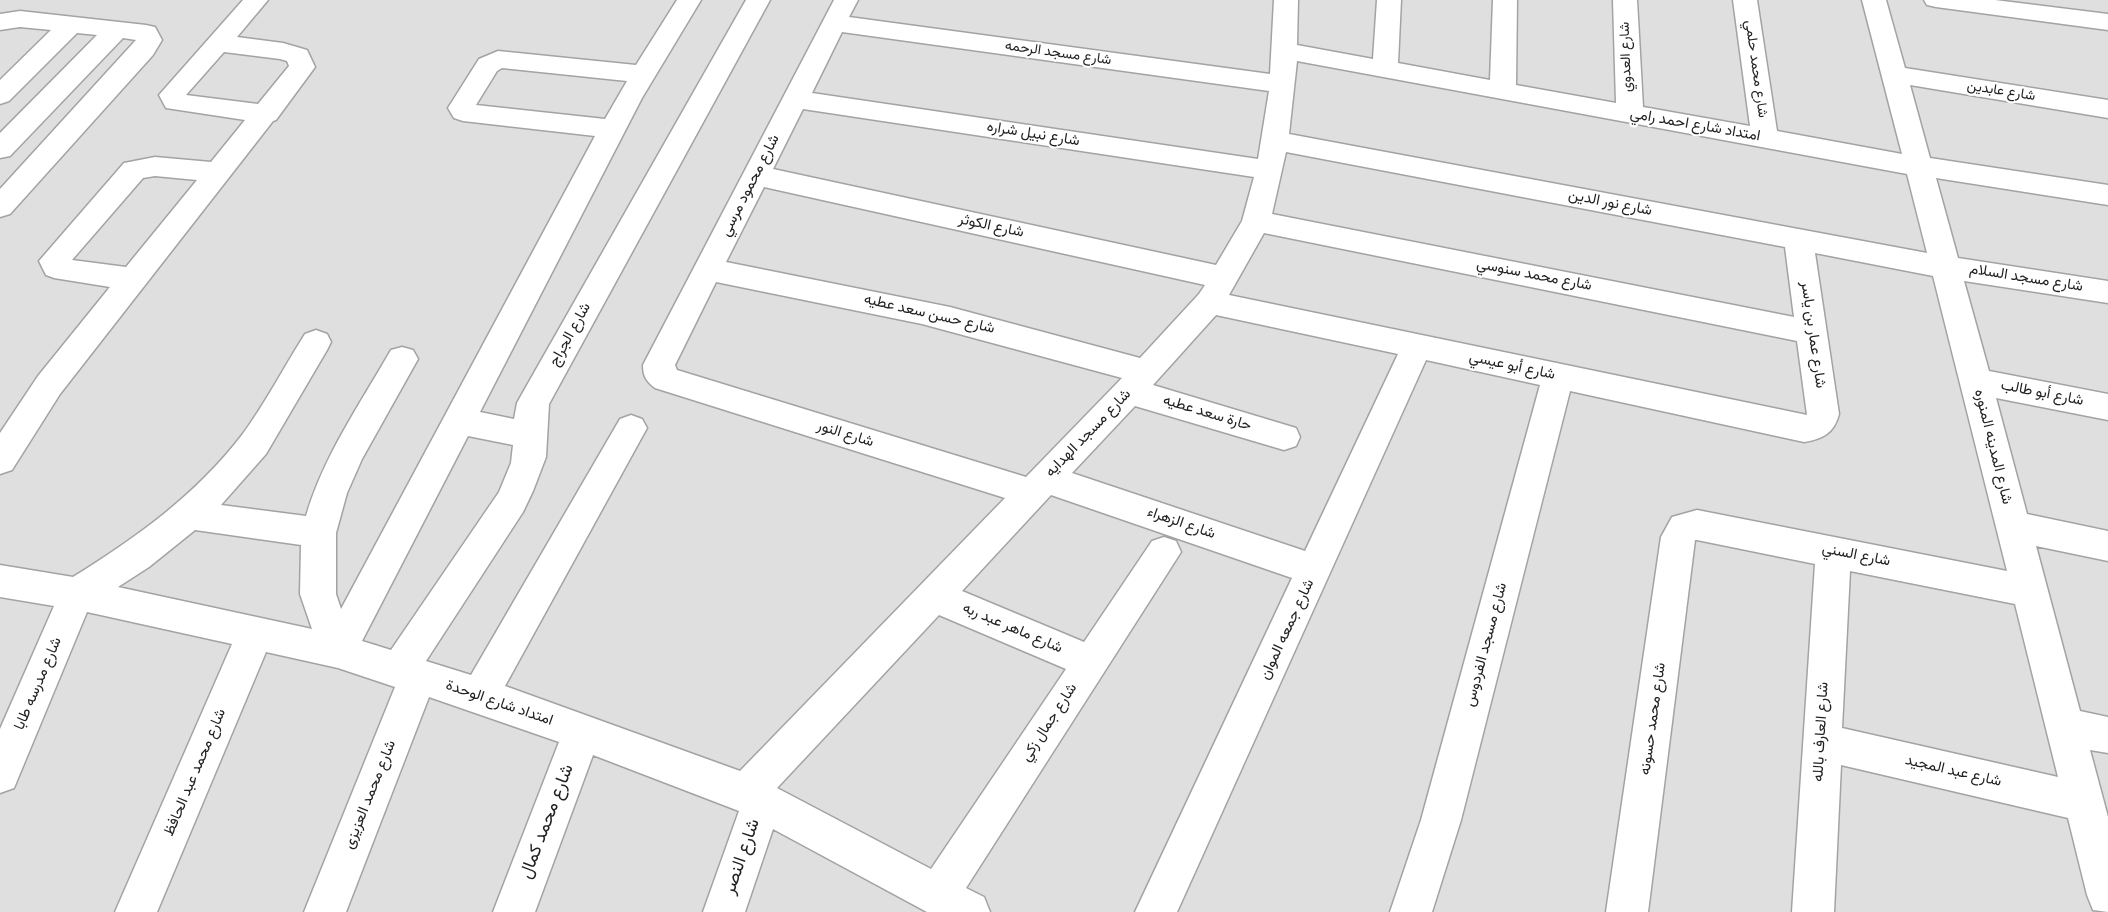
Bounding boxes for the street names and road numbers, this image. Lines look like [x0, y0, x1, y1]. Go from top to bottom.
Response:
street label: شارع محمد حلمي [1740, 19, 1770, 119]
street label: شارع العدوي [1617, 22, 1637, 92]
street label: شارع مسجد الرحمه [1004, 38, 1112, 70]
street label: شارع عابدين [1966, 78, 2036, 106]
street label: امتداد شارع احمد رامي [1628, 106, 1762, 146]
street label: شارع نبيل شراره [985, 119, 1081, 151]
street label: شارع محمود مرسي [718, 132, 784, 240]
street label: شارع نور الدين [1567, 187, 1653, 221]
street label: شارع الكوثر [957, 211, 1025, 243]
street label: شارع محمد سنوسي [1475, 256, 1593, 296]
street label: شارع مسجد السلام [1968, 261, 2084, 297]
street label: شارع عمار بن ياسر [1796, 280, 1828, 390]
street label: شارع حسن سعد عطيه [862, 291, 996, 339]
street label: شارع الجراج [546, 300, 596, 370]
street label: شارع أبو عيسي [1467, 349, 1557, 385]
street label: شارع أبو طالب [1999, 377, 2085, 411]
street label: شارع مسجد الهدايه [1042, 386, 1136, 482]
street label: شارع المدينه المنوره [1969, 387, 2015, 507]
street label: حارة سعد عطيه [1161, 392, 1253, 436]
street label: شارع النور [814, 418, 876, 452]
street label: شارع الزهراء [1145, 504, 1217, 544]
street label: شارع السني [1820, 541, 1892, 571]
street label: شارع جمعه الموان [1257, 577, 1319, 683]
street label: شارع مسجد الفردوس [1462, 581, 1512, 709]
street label: شارع ماهر عبد ربه [959, 600, 1065, 658]
street label: شارع مدرسه طابا [11, 635, 67, 733]
street label: شارع محمد حسونه [1637, 662, 1671, 776]
street label: امتداد شارع الوحدة [443, 677, 555, 731]
street label: شارع جمال زكي [1018, 681, 1082, 765]
street label: شارع العارف بالله [1810, 682, 1834, 782]
street label: شارع محمد عبد الحافظ [161, 707, 231, 839]
street label: شارع محمد العزيزى [341, 738, 401, 852]
street label: شارع عبد المجيد [1903, 752, 2003, 792]
street label: شارع محمد كمال [516, 762, 580, 882]
street label: شارع النصر [720, 816, 766, 898]

